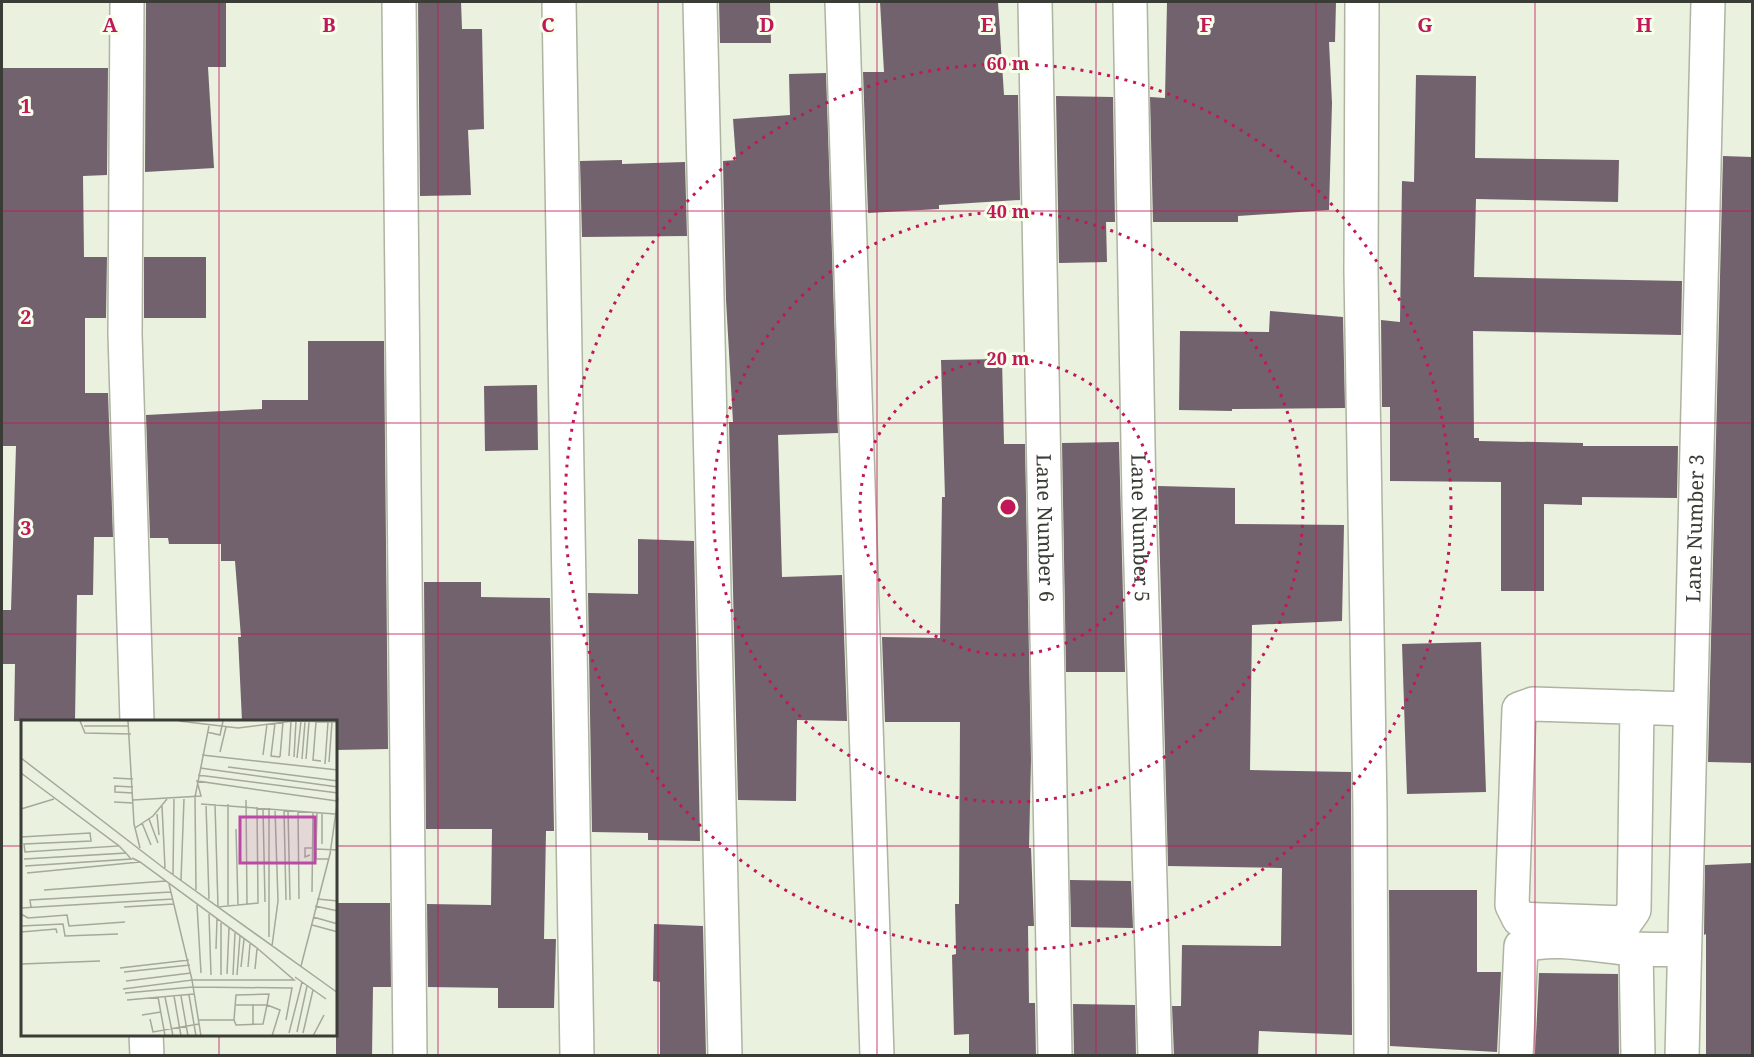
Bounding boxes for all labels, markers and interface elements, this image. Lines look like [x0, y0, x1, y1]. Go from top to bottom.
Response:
text: A [102, 11, 118, 38]
text: B [322, 11, 336, 38]
text: C [541, 11, 555, 38]
text: D [759, 11, 775, 38]
text: E [980, 11, 994, 38]
text: F [1200, 11, 1212, 38]
text: G [1417, 11, 1433, 38]
text: H [1636, 11, 1652, 38]
text: 60 m [987, 51, 1030, 75]
text: 1 [20, 92, 32, 119]
text: 40 m [987, 199, 1030, 223]
text: 2 [20, 303, 32, 330]
text: 20 m [987, 346, 1030, 370]
street label: Lane Number 6 [1031, 454, 1060, 602]
street label: Lane Number 5 [1125, 454, 1156, 602]
street label: Lane Number 3 [1679, 454, 1710, 603]
centre of rings [998, 497, 1018, 517]
text: 3 [20, 514, 32, 541]
inset map [21, 720, 338, 1036]

